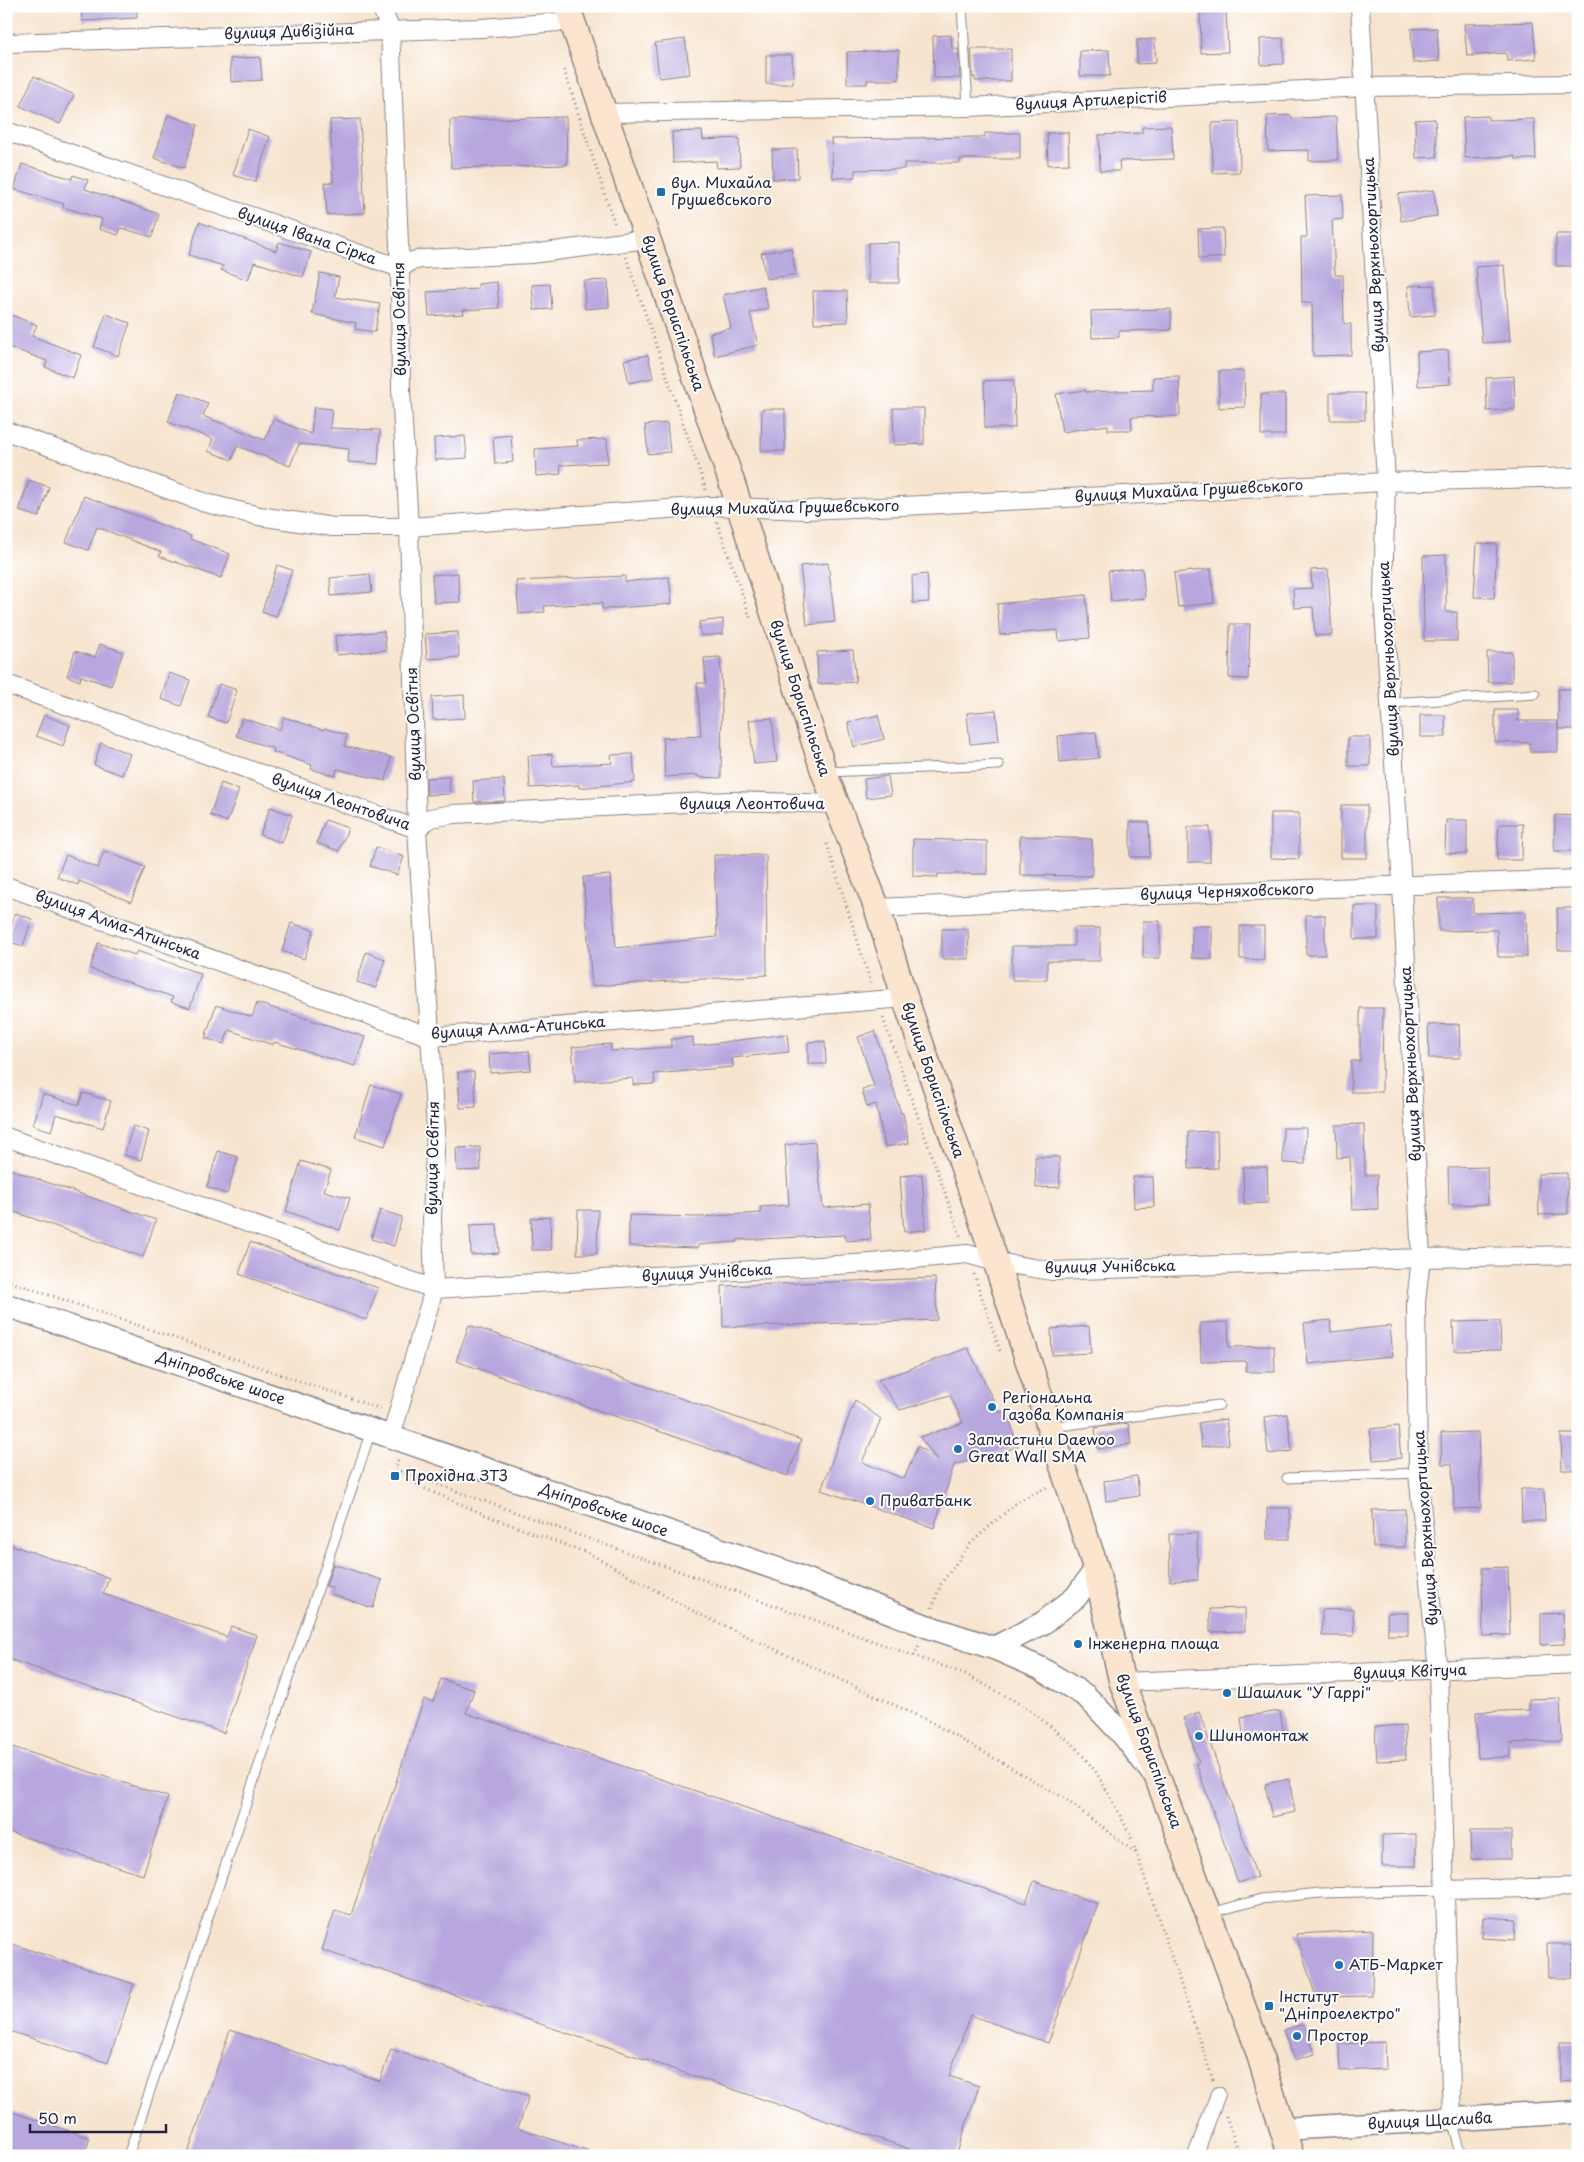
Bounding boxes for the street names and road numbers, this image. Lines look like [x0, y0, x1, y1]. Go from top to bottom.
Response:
street label: вулиця Дивізійна [224, 17, 355, 44]
street label: вулиця Артилерістів [1015, 84, 1168, 115]
street label: вулиця Верхньохортицька [1356, 156, 1389, 353]
street label: вулиця Івана Сірка [235, 200, 381, 269]
street label: вулиця Бориспільська [637, 231, 712, 394]
street label: вулиця Освітня [386, 262, 411, 376]
street label: вулиця Михайла Грушевського [1074, 472, 1304, 507]
street label: вулиця Михайла Грушевського [670, 493, 900, 520]
street label: вулиця Верхньохортицька [1371, 560, 1404, 757]
street label: вулиця Бориспільська [765, 616, 838, 780]
street label: вулиця Освітня [399, 667, 426, 781]
street label: вулиця Леонтовича [269, 766, 415, 835]
street label: вулиця Леонтовича [679, 791, 825, 814]
street label: вулиця Черняховського [1140, 876, 1314, 905]
street label: вулиця Алма-Атинська [32, 883, 205, 965]
street label: вулиця Верхньохортицька [1393, 965, 1426, 1162]
street label: вулиця Бориспільська [897, 998, 972, 1161]
street label: вулиця Алма-Атинська [430, 1009, 607, 1044]
street label: вулиця Освітня [419, 1101, 444, 1215]
street label: вулиця Учнівська [1044, 1253, 1176, 1278]
street label: вулиця Учнівська [641, 1257, 774, 1286]
street label: Дніпровське шосе [153, 1343, 289, 1409]
street label: вулиця Верхньохортицька [1406, 1429, 1443, 1626]
street label: Дніпровське шосе [536, 1475, 672, 1541]
street label: вулиця Квітуча [1353, 1657, 1468, 1684]
street label: вулиця Бориспільська [1112, 1670, 1189, 1832]
street label: вулиця Щаслива [1367, 2105, 1493, 2134]

